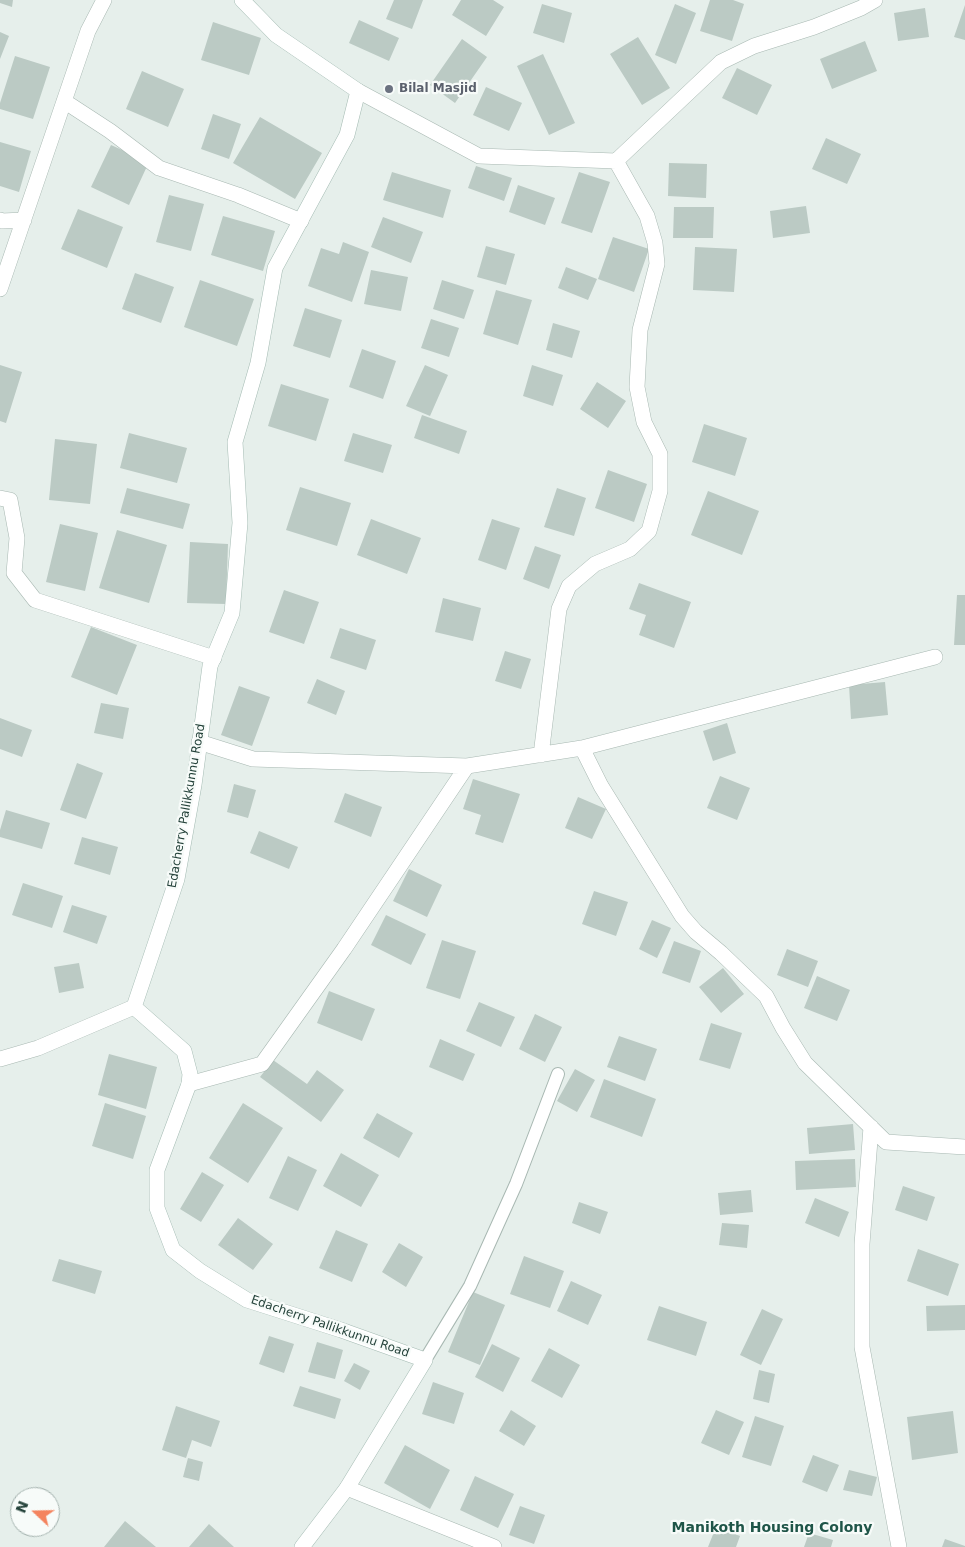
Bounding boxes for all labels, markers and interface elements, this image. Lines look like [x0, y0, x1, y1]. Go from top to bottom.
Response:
place label: Bilal Masjid [399, 82, 477, 96]
marker: Bilal Masjid [383, 83, 395, 95]
street label: Edacherry Pallikkunnu Road [165, 723, 209, 889]
street label: Edacherry Pallikkunnu Road [249, 1293, 411, 1361]
north arrow [10, 1487, 60, 1537]
text: N [12, 1499, 31, 1515]
district label: Manikoth Housing Colony [672, 1520, 872, 1536]

